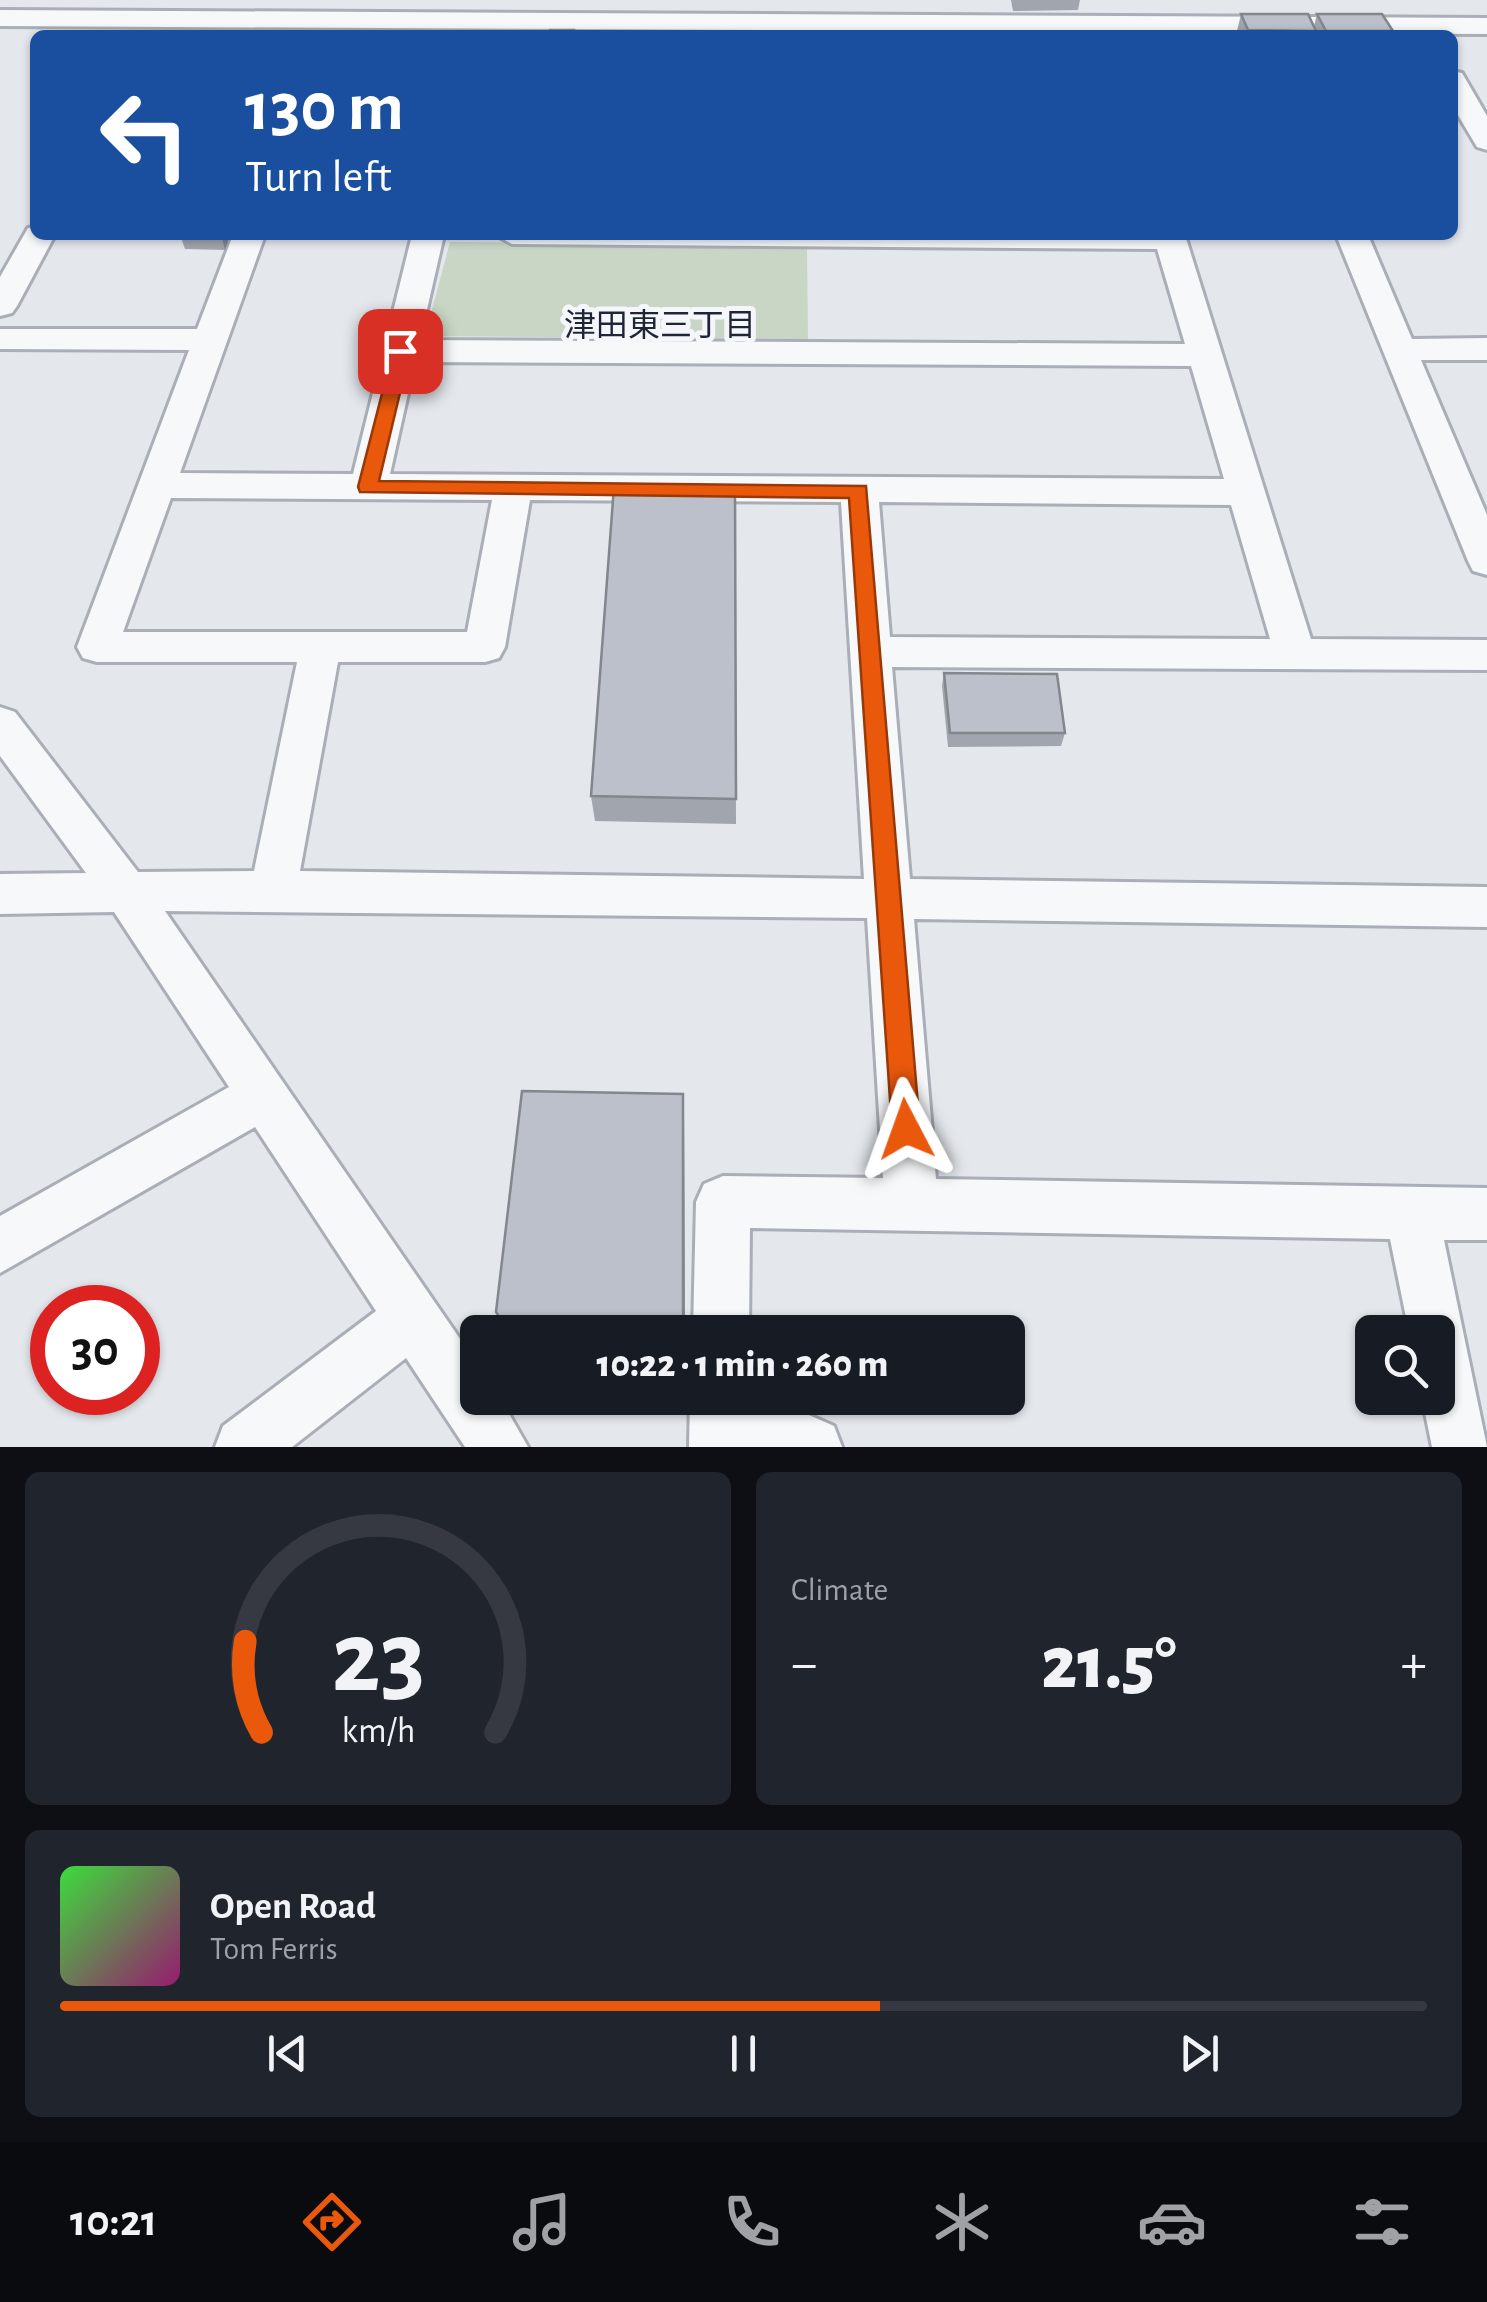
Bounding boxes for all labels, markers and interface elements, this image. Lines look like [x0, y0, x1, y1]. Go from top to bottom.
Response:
icon: left [80, 70, 210, 200]
text: 130 m [245, 73, 404, 143]
text: Turn left [245, 155, 392, 200]
district label: 津田東三丁目 [564, 308, 756, 342]
pin [358, 309, 443, 394]
icon: arrive [373, 324, 428, 379]
position arrow [854, 1077, 958, 1181]
speed limit sign: 30 [30, 1285, 160, 1415]
map controls [1355, 1315, 1455, 1415]
button: search [1355, 1315, 1455, 1415]
text: 10:22 · 1 min · 260 m [597, 1346, 888, 1384]
text: Climate [791, 1574, 888, 1606]
text: 23 [331, 1607, 425, 1711]
text: 21.5° [1041, 1627, 1177, 1702]
text: − [791, 1637, 817, 1692]
text: + [1401, 1637, 1427, 1692]
text: km/h [341, 1713, 415, 1749]
text: Open Road [210, 1888, 376, 1926]
text: Tom Ferris [210, 1933, 338, 1965]
icon: previous [260, 2026, 315, 2081]
icon: pause [716, 2026, 771, 2081]
icon: next [1172, 2026, 1227, 2081]
icon: directions [297, 2187, 367, 2257]
icon: music [507, 2187, 577, 2257]
icon: phone [717, 2187, 787, 2257]
icon: climate [927, 2187, 997, 2257]
icon: car [1137, 2187, 1207, 2257]
icon: filters [1347, 2187, 1417, 2257]
text: 10:21 [70, 2199, 157, 2244]

